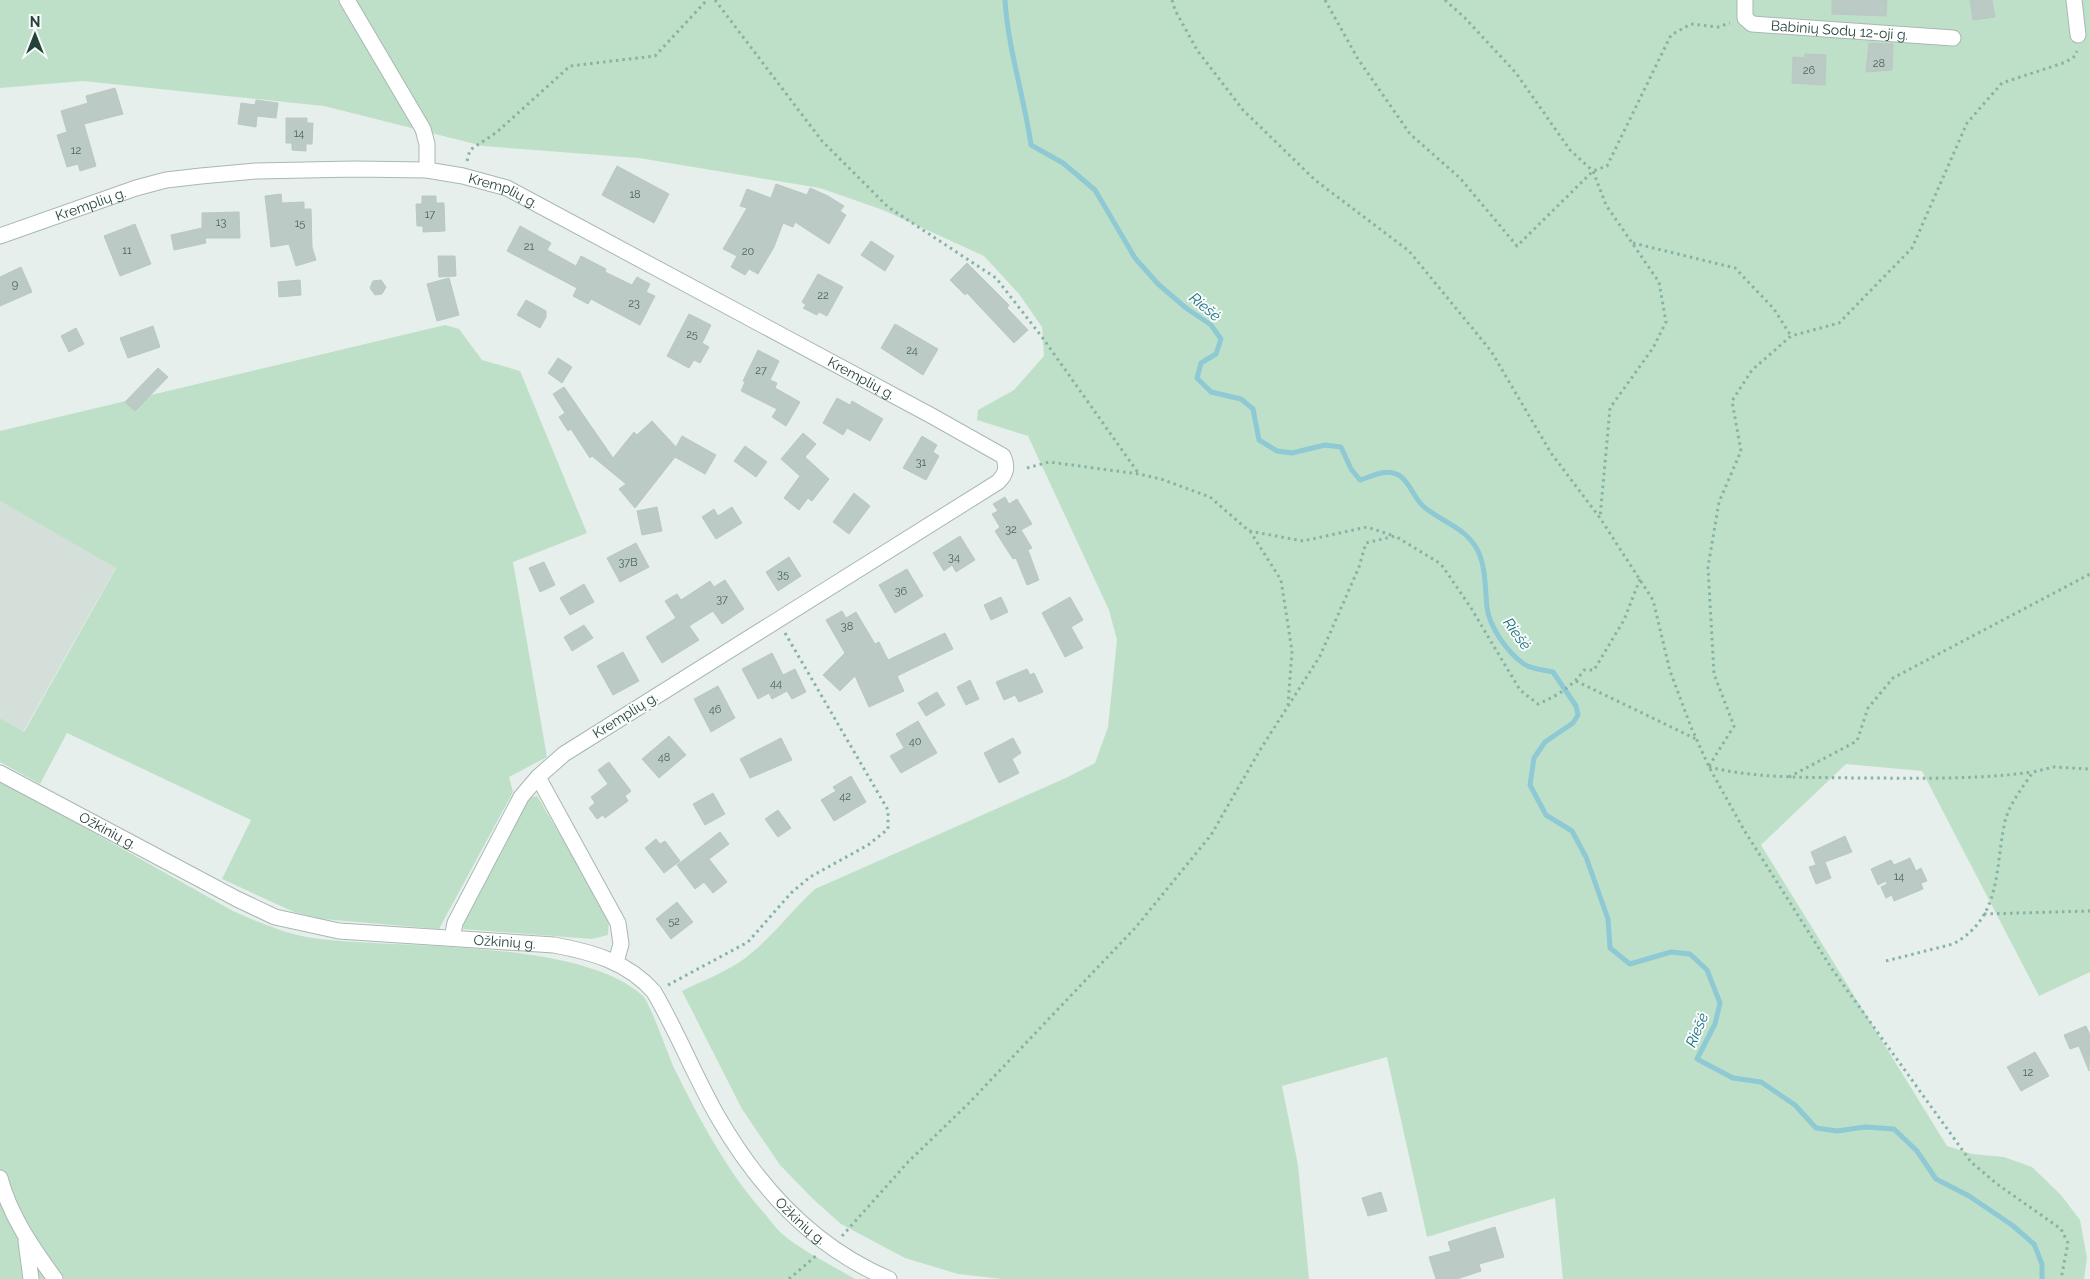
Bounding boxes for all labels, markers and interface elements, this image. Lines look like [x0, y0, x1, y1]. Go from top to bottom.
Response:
north arrow [10, 10, 60, 60]
text: N [30, 14, 40, 30]
street label: Babinių Sodų 12-oji g. [1770, 17, 1909, 43]
house number: 28 [1873, 57, 1885, 70]
house number: 26 [1803, 64, 1816, 77]
house number: 14 [294, 127, 304, 140]
house number: 12 [71, 144, 81, 157]
street label: Kremplių g. [467, 170, 541, 211]
street label: Kremplių g. [53, 184, 128, 224]
house number: 18 [629, 188, 641, 201]
house number: 17 [425, 208, 435, 221]
house number: 13 [216, 216, 226, 229]
house number: 15 [295, 217, 305, 230]
house number: 21 [524, 240, 535, 253]
house number: 11 [122, 244, 132, 257]
house number: 20 [742, 245, 754, 258]
house number: 9 [12, 278, 18, 291]
house number: 22 [817, 289, 829, 302]
water label: Riešė [1186, 289, 1224, 325]
house number: 23 [628, 297, 640, 310]
house number: 25 [686, 328, 698, 341]
house number: 24 [906, 344, 918, 357]
street label: Kremplių g. [825, 354, 898, 403]
house number: 27 [755, 364, 767, 377]
house number: 31 [916, 456, 927, 469]
house number: 32 [1005, 523, 1017, 536]
house number: 34 [948, 551, 960, 564]
house number: 37B [618, 556, 638, 569]
house number: 35 [777, 568, 789, 581]
house number: 36 [895, 585, 908, 598]
house number: 37 [716, 593, 728, 606]
water label: Riešė [1499, 614, 1535, 654]
house number: 38 [841, 620, 853, 633]
house number: 44 [770, 677, 782, 690]
street label: Kremplių g. [590, 689, 660, 741]
house number: 46 [709, 703, 722, 716]
house number: 40 [909, 735, 922, 748]
house number: 48 [658, 751, 670, 764]
house number: 42 [839, 790, 851, 803]
street label: Ožkinių g. [76, 809, 139, 852]
house number: 14 [1894, 870, 1904, 883]
house number: 52 [668, 915, 680, 928]
street label: Ožkinių g. [473, 932, 536, 952]
water label: Riešė [1682, 1010, 1712, 1050]
house number: 12 [2023, 1066, 2033, 1079]
street label: Ožkinių g. [772, 1194, 829, 1248]

